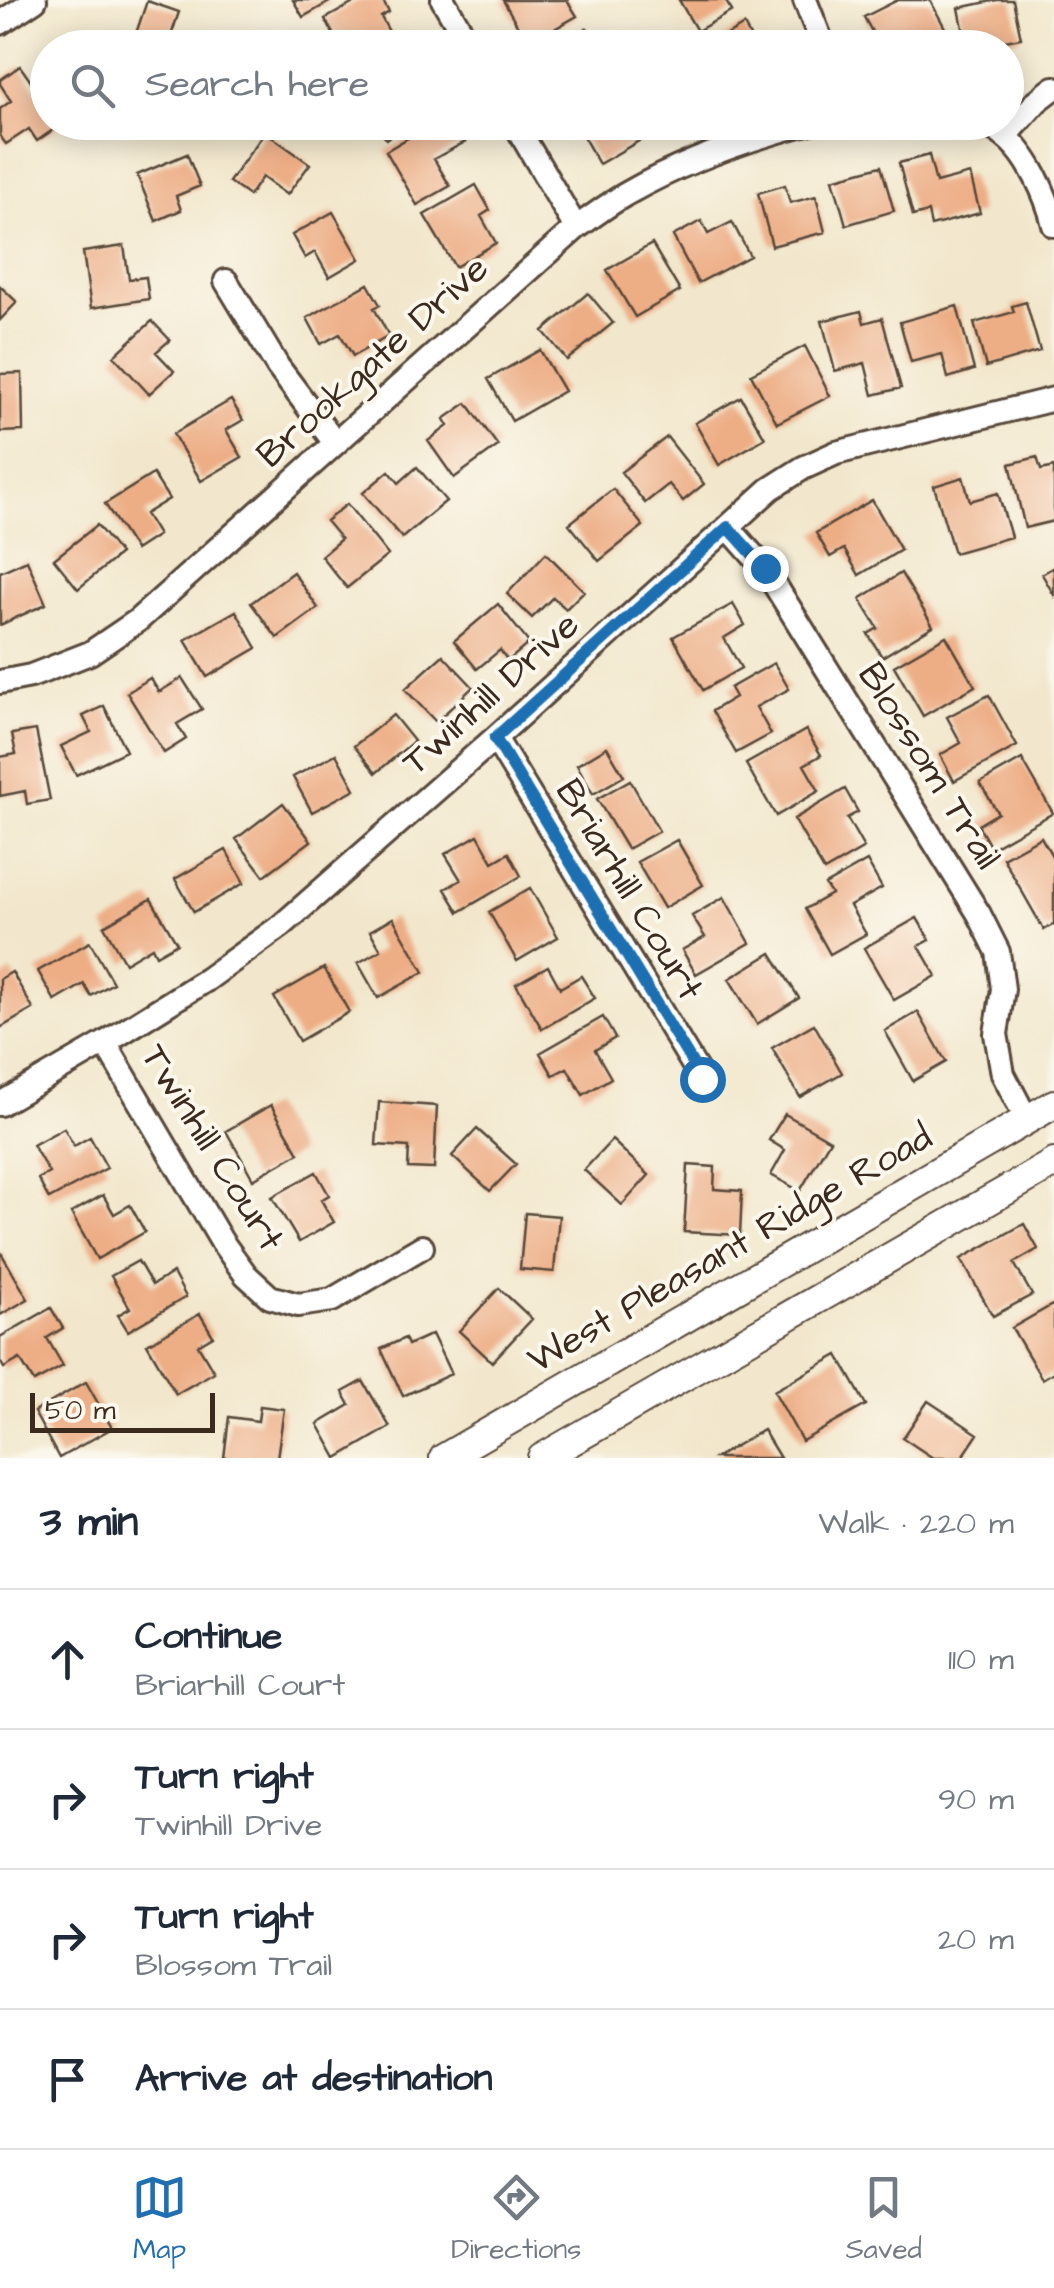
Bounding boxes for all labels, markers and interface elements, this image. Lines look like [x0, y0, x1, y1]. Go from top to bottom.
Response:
search box [30, 30, 1024, 140]
icon: search [65, 58, 120, 113]
text: Search here [145, 59, 369, 111]
street label: Brookgate Drive [246, 244, 500, 480]
route end [743, 546, 789, 592]
street label: Twinhill Drive [391, 600, 591, 788]
street label: Blossom Trail [845, 653, 1013, 879]
street label: Briarhill Court [542, 770, 716, 1010]
street label: Twinhill Court [128, 1035, 296, 1261]
route start [680, 1057, 726, 1103]
street label: West Pleasant Ridge Road [518, 1112, 942, 1386]
scale bar [30, 1388, 215, 1432]
text: 50 m [45, 1391, 116, 1430]
text: 3 min [40, 1494, 138, 1552]
text: Walk · 220 m [818, 1501, 1014, 1546]
text: Continue [135, 1611, 282, 1663]
icon: ahead [40, 1632, 95, 1687]
text: 110 m [948, 1637, 1014, 1682]
text: Briarhill Court [135, 1663, 345, 1708]
text: Turn right [135, 1751, 314, 1803]
icon: right [40, 1772, 95, 1827]
text: 90 m [938, 1777, 1014, 1822]
text: Twinhill Drive [135, 1803, 322, 1848]
text: Turn right [135, 1891, 314, 1943]
icon: right [40, 1912, 95, 1967]
text: 20 m [938, 1917, 1014, 1962]
text: Blossom Trail [135, 1943, 332, 1988]
icon: arrive [40, 2052, 95, 2107]
text: Arrive at destination [135, 2053, 492, 2105]
tab: Map [132, 2170, 187, 2269]
tab: Directions [451, 2170, 581, 2269]
tab: Saved [846, 2170, 922, 2269]

